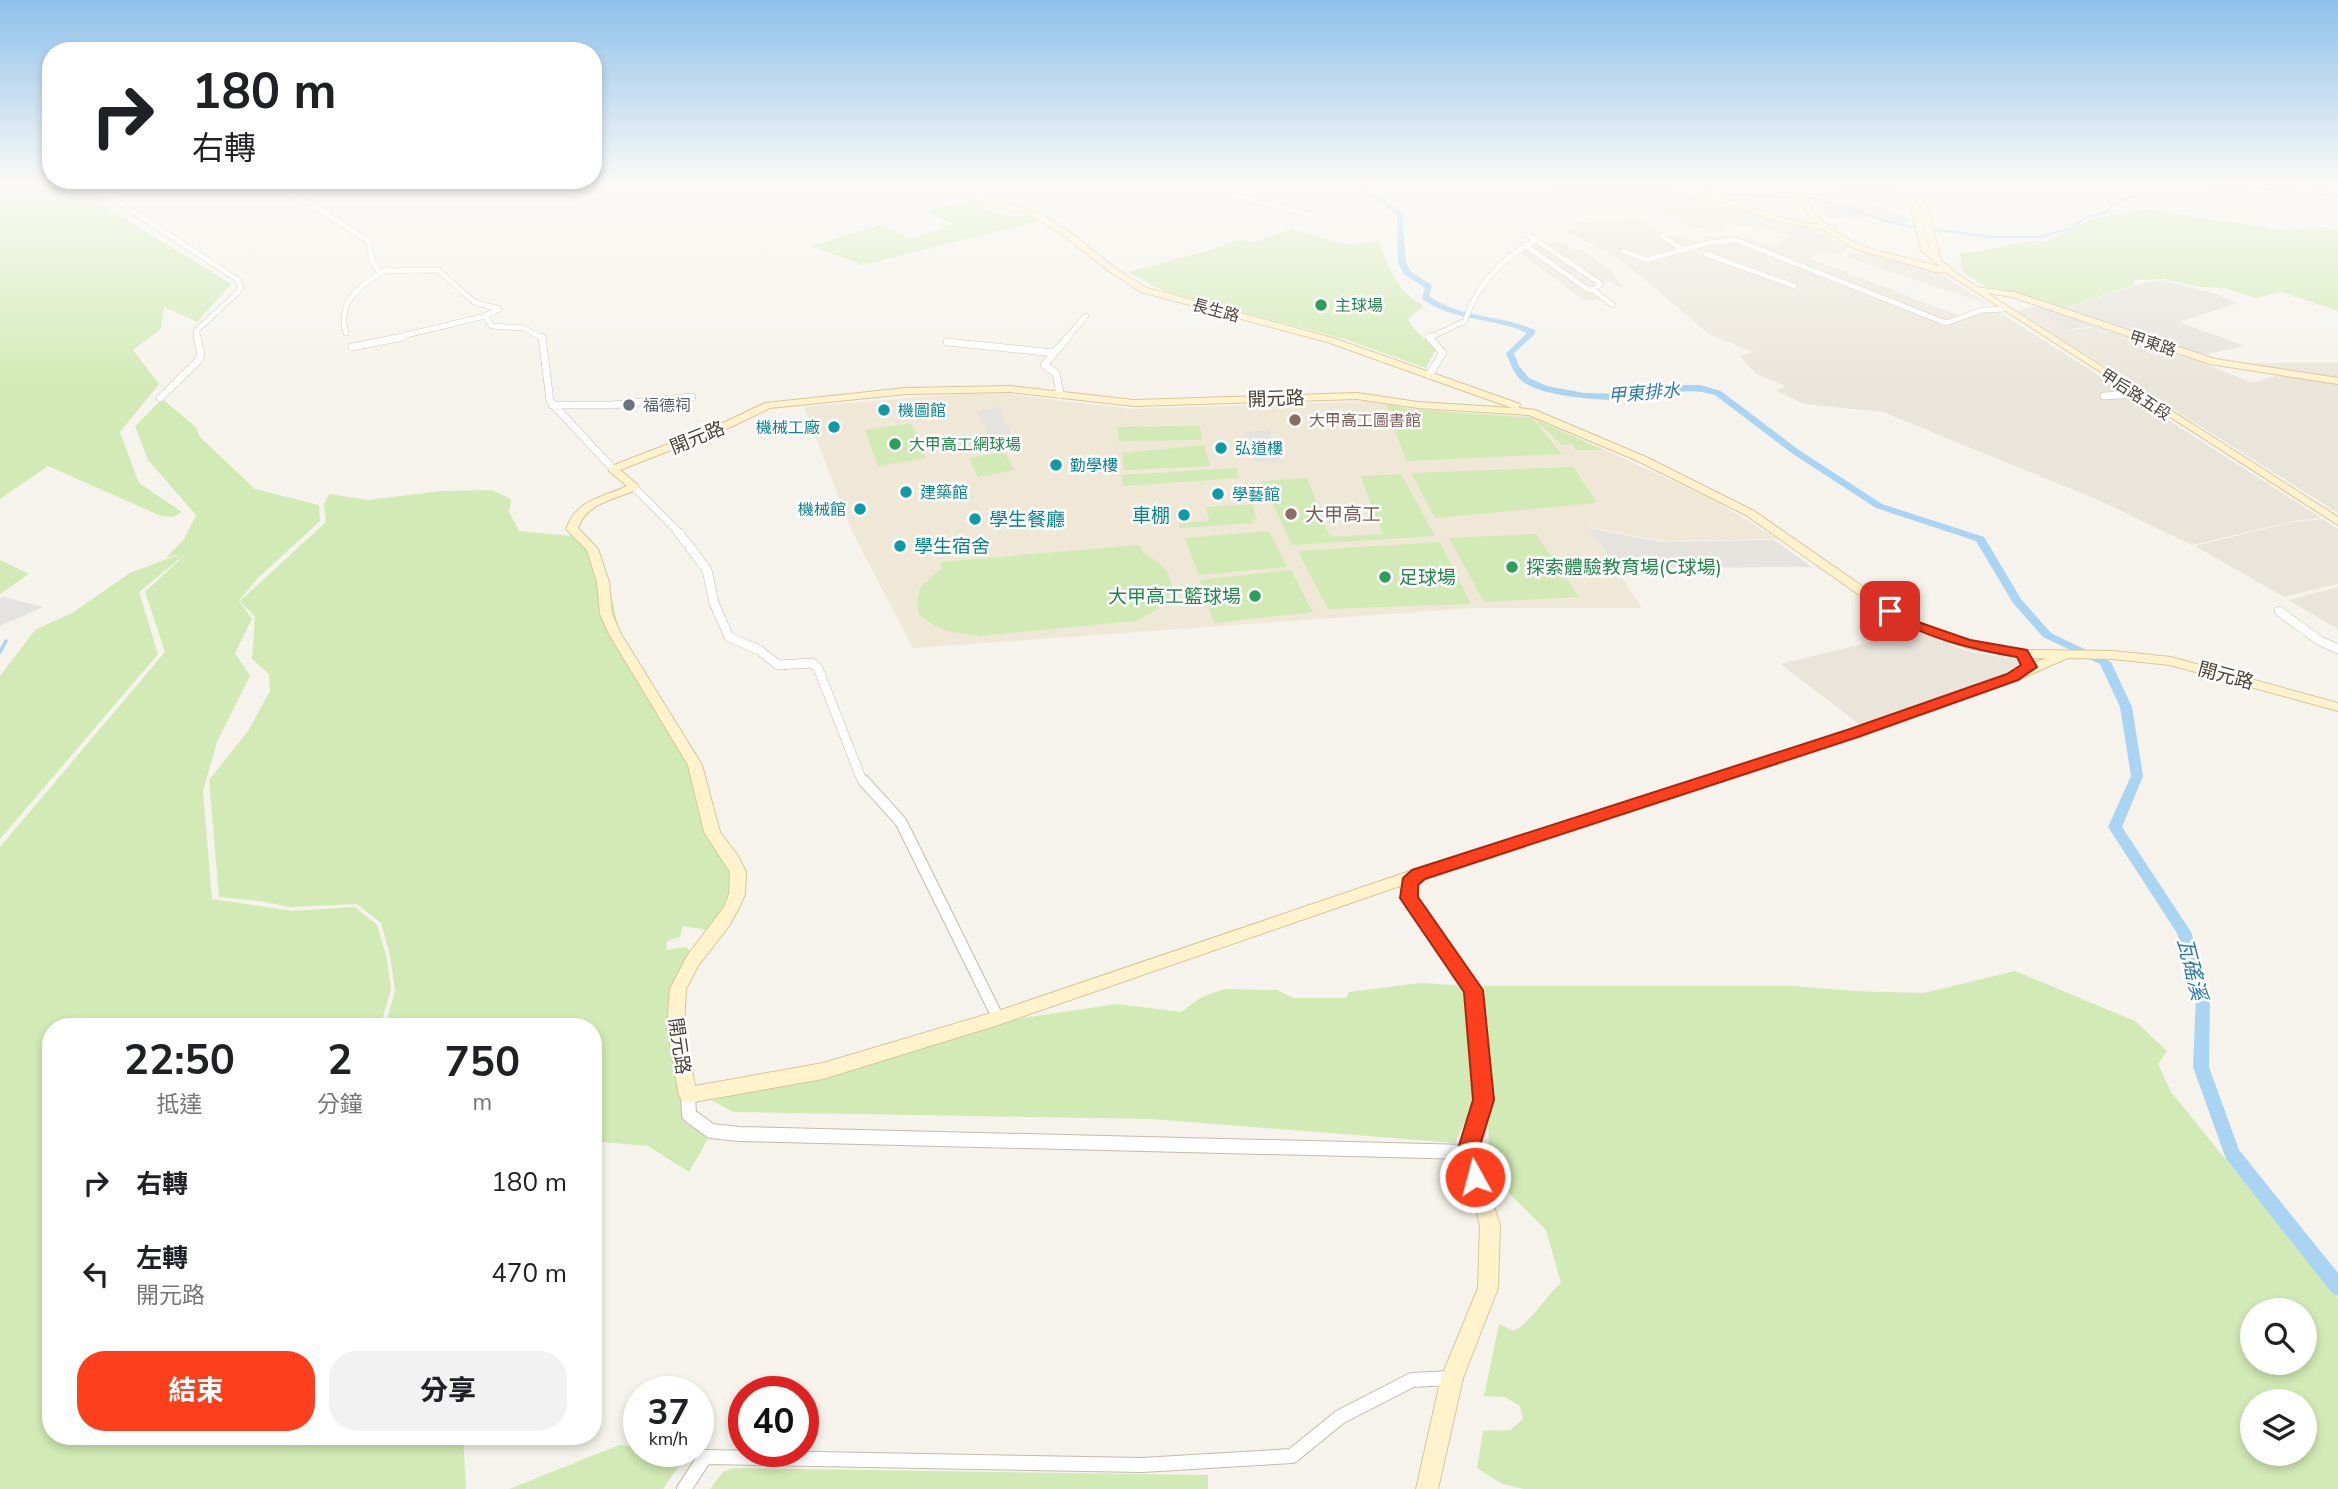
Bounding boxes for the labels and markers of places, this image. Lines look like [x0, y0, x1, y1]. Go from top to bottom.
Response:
place label: 主球場 [1335, 295, 1383, 317]
marker: 主球場 [1313, 297, 1329, 313]
place label: 福德祠 [643, 395, 691, 417]
marker: 福德祠 [621, 397, 637, 413]
place label: 機圖館 [898, 400, 946, 422]
marker: 機圖館 [876, 402, 892, 418]
place label: 大甲高工圖書館 [1309, 410, 1421, 432]
marker: 大甲高工圖書館 [1287, 412, 1303, 428]
place label: 機械工廠 [756, 417, 820, 439]
marker: 機械工廠 [826, 419, 842, 435]
place label: 大甲高工網球場 [909, 434, 1021, 456]
marker: 大甲高工網球場 [887, 436, 903, 452]
place label: 弘道樓 [1235, 438, 1283, 460]
marker: 弘道樓 [1213, 440, 1229, 456]
place label: 勤學樓 [1070, 455, 1118, 477]
marker: 勤學樓 [1048, 457, 1064, 473]
place label: 建築館 [920, 482, 968, 504]
marker: 建築館 [898, 484, 914, 500]
place label: 學藝館 [1232, 484, 1280, 506]
marker: 學藝館 [1210, 486, 1226, 502]
place label: 機械館 [798, 499, 846, 521]
marker: 機械館 [852, 501, 868, 517]
place label: 大甲高工 [1305, 502, 1381, 528]
place label: 車棚 [1132, 503, 1170, 529]
marker: 大甲高工 [1283, 506, 1299, 522]
place label: 學生餐廳 [989, 507, 1065, 533]
marker: 車棚 [1176, 507, 1192, 523]
marker: 學生餐廳 [967, 511, 983, 527]
place label: 學生宿舍 [914, 534, 990, 560]
marker: 學生宿舍 [892, 538, 908, 554]
place label: 探索體驗教育場(C球場) [1526, 555, 1722, 581]
marker: 探索體驗教育場(C球場) [1504, 559, 1520, 575]
place label: 足球場 [1399, 565, 1456, 591]
marker: 足球場 [1377, 569, 1393, 585]
pin [1860, 581, 1920, 641]
place label: 大甲高工籃球場 [1108, 584, 1241, 610]
marker: 大甲高工籃球場 [1247, 588, 1263, 604]

